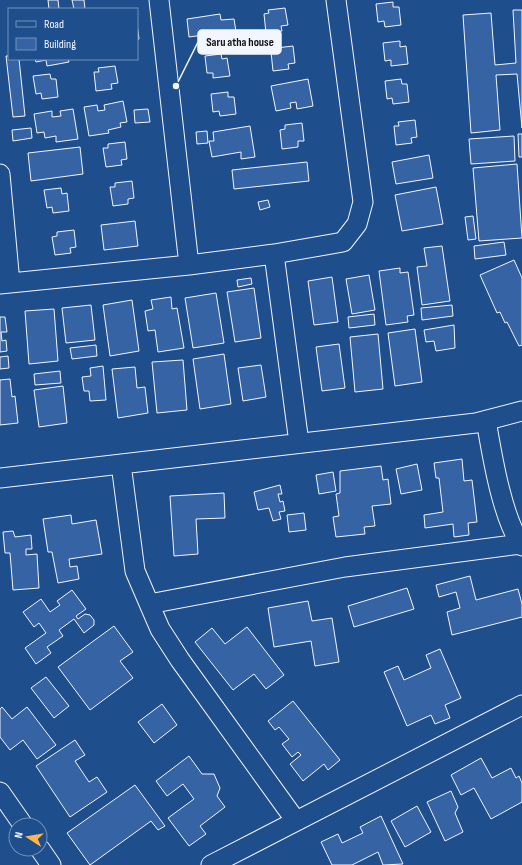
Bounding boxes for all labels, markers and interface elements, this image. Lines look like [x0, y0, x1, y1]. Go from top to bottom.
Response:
legend [8, 8, 138, 60]
text: Road [44, 17, 64, 32]
callout: Saru atha house [198, 30, 281, 54]
text: Saru atha house [206, 35, 274, 50]
text: Building [44, 37, 76, 52]
north arrow [8, 817, 48, 857]
text: N [12, 831, 26, 839]

